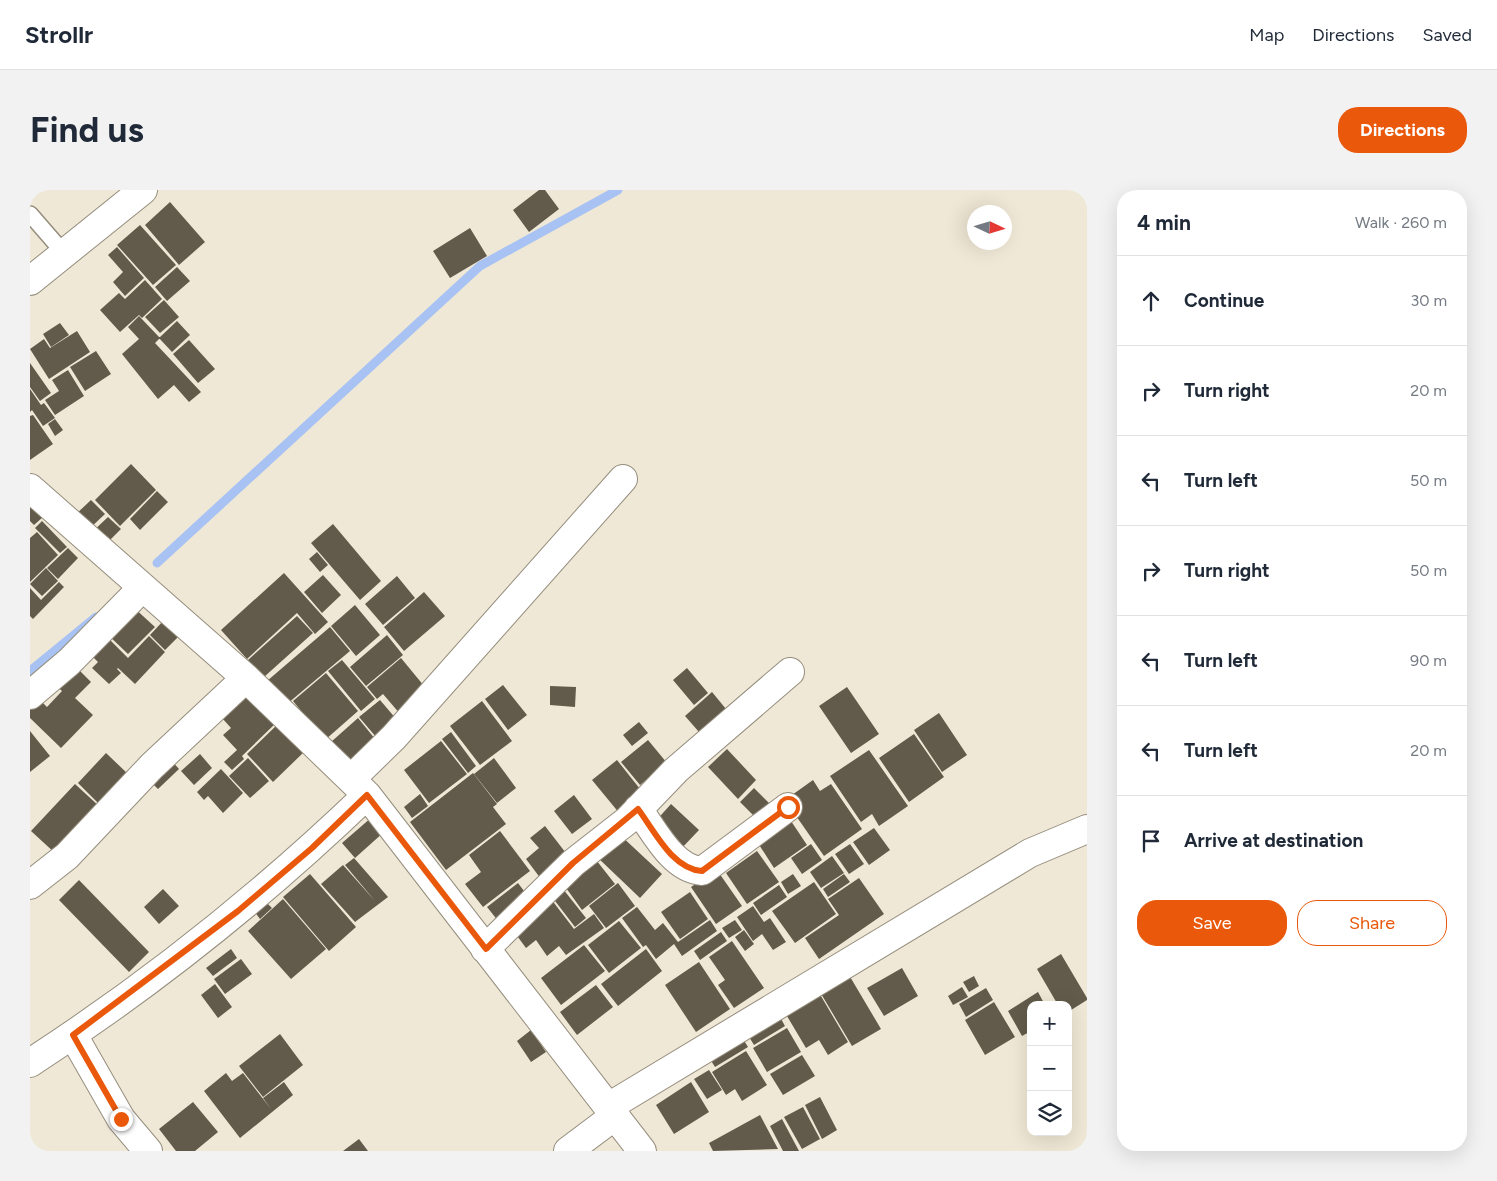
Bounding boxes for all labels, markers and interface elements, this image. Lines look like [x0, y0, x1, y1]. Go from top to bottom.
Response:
text: Strollr [25, 20, 93, 49]
text: Map [1249, 24, 1284, 46]
text: Directions [1312, 24, 1394, 46]
text: Saved [1422, 24, 1472, 46]
button: Directions [1338, 107, 1467, 153]
text: Find us [30, 109, 144, 151]
north arrow [967, 205, 1012, 250]
text: 4 min [1137, 210, 1191, 235]
text: Walk · 260 m [1355, 213, 1447, 232]
icon: ahead [1137, 287, 1165, 315]
text: Continue [1184, 289, 1264, 312]
text: 30 m [1410, 291, 1447, 310]
icon: right [1137, 377, 1165, 405]
text: Turn right [1184, 379, 1270, 402]
text: 20 m [1410, 381, 1447, 400]
icon: left [1137, 467, 1165, 495]
text: Turn left [1184, 469, 1258, 492]
text: 50 m [1410, 471, 1447, 490]
icon: right [1137, 557, 1165, 585]
text: Turn right [1184, 559, 1270, 582]
text: 50 m [1410, 561, 1447, 580]
icon: left [1137, 647, 1165, 675]
text: Turn left [1184, 649, 1258, 672]
text: 90 m [1410, 651, 1447, 670]
icon: left [1137, 737, 1165, 765]
text: Turn left [1184, 739, 1258, 762]
text: 20 m [1410, 741, 1447, 760]
route start [777, 796, 800, 819]
icon: arrive [1137, 827, 1165, 855]
text: Arrive at destination [1184, 829, 1363, 852]
button: Save [1137, 900, 1287, 946]
button: Share [1297, 900, 1447, 946]
map controls [1027, 1001, 1072, 1136]
button: + [1027, 1001, 1072, 1046]
button: − [1027, 1046, 1072, 1091]
button: layers [1027, 1091, 1072, 1136]
route end [110, 1108, 133, 1131]

